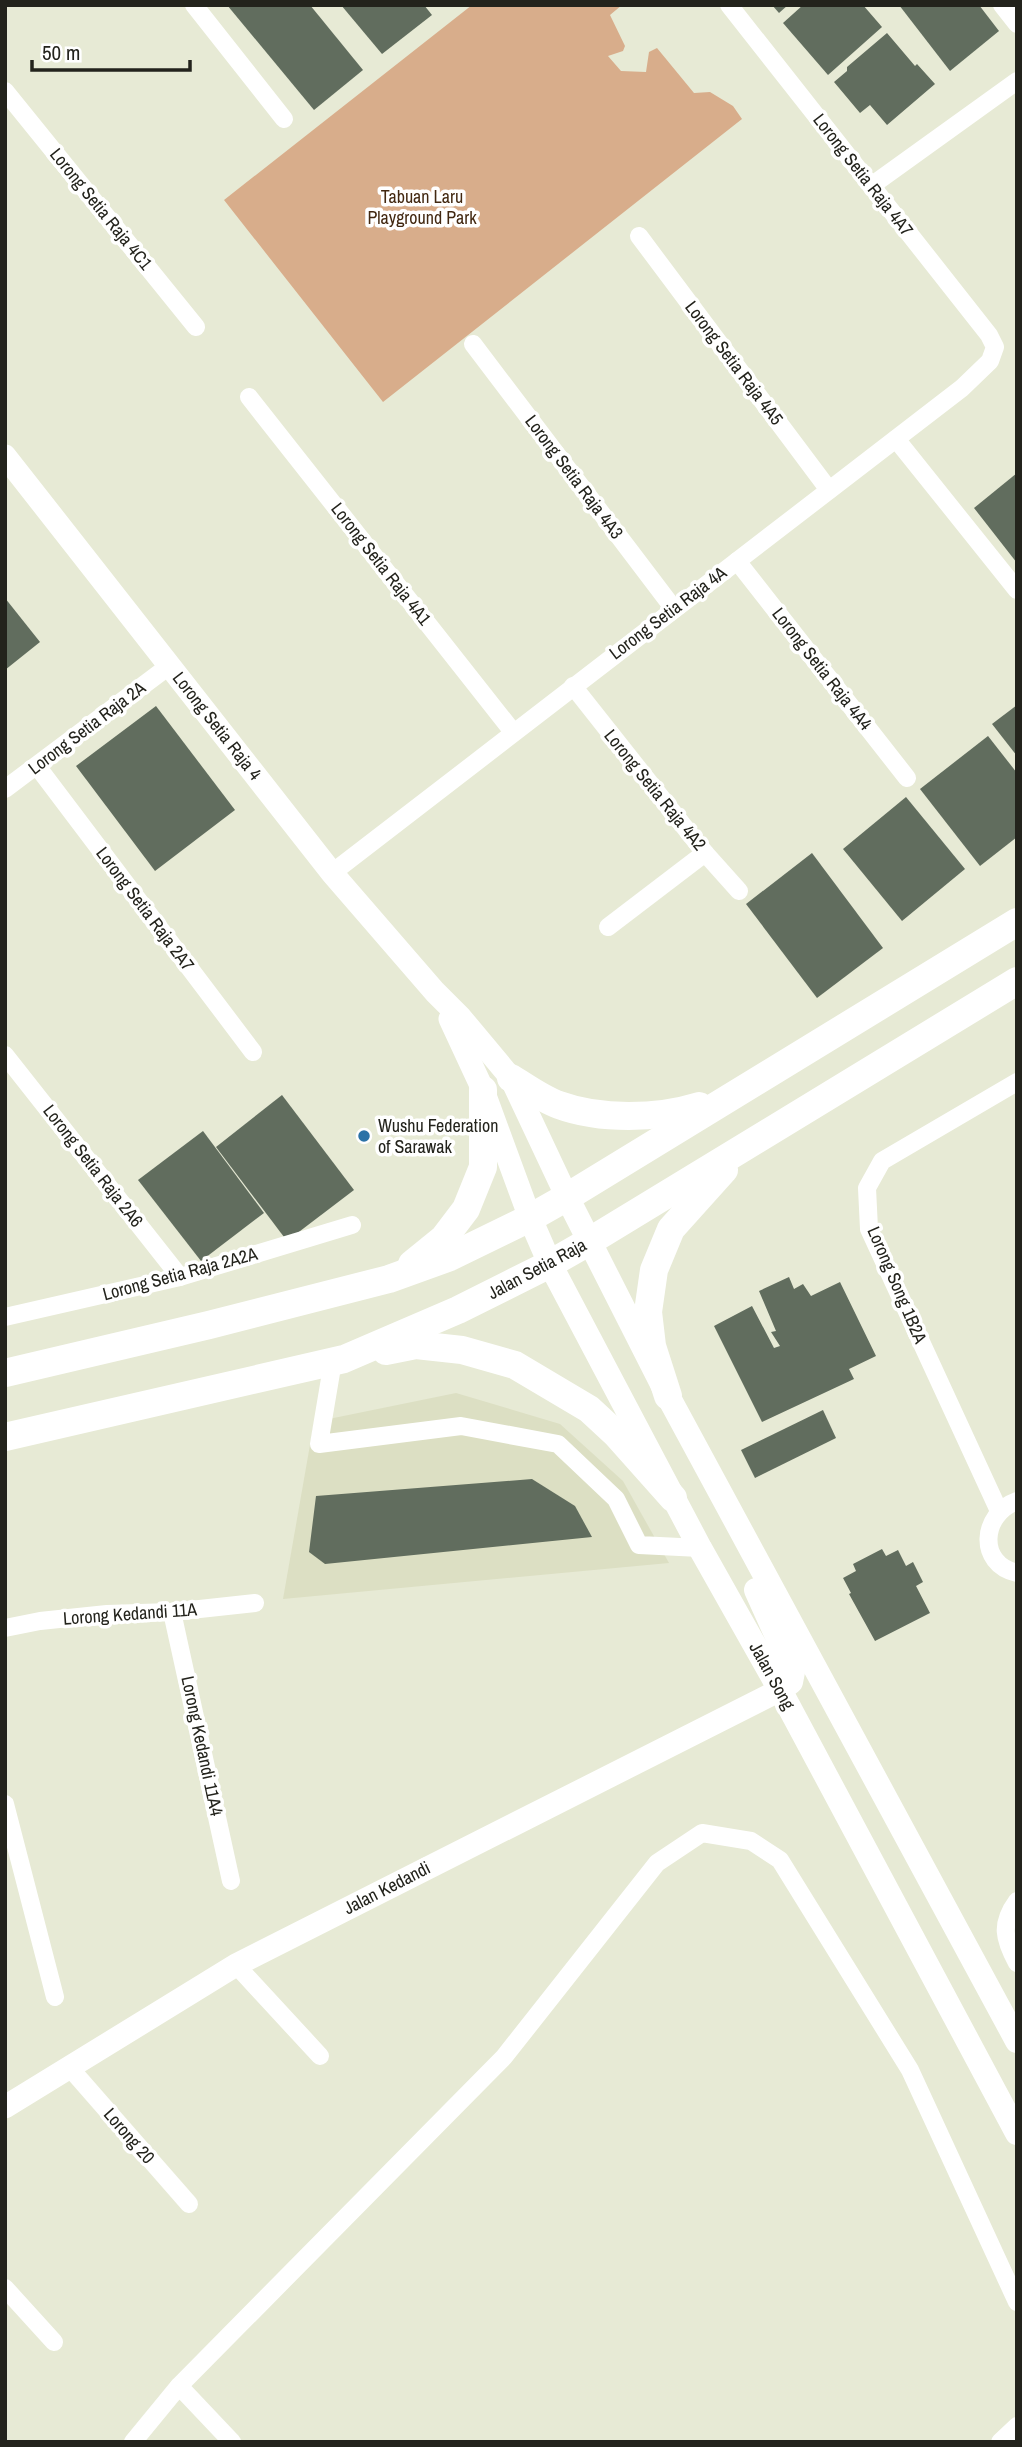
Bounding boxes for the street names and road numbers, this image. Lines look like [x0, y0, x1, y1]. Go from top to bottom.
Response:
street label: Lorong Setia Raja 4A7 [808, 108, 919, 241]
street label: Lorong Setia Raja 4C1 [44, 142, 159, 276]
street label: Lorong Setia Raja 4A5 [679, 296, 789, 430]
street label: Lorong Setia Raja 4A3 [519, 410, 629, 544]
street label: Lorong Setia Raja 4A1 [326, 497, 438, 631]
street label: Lorong Setia Raja 4A [604, 560, 732, 665]
street label: Lorong Setia Raja 4A4 [767, 602, 878, 735]
street label: Lorong Setia Raja 4 [167, 666, 268, 785]
street label: Lorong Setia Raja 2A [23, 675, 151, 780]
street label: Lorong Setia Raja 4A2 [599, 724, 712, 856]
street label: Lorong Setia Raja 2A7 [90, 842, 200, 976]
street label: Lorong Setia Raja 2A6 [38, 1099, 149, 1232]
street label: Lorong Song 1B2A [862, 1223, 933, 1347]
street label: Jalan Setia Raja [483, 1232, 590, 1305]
street label: Lorong Setia Raja 2A2A [100, 1241, 260, 1306]
street label: Lorong Kedandi 11A [62, 1596, 198, 1631]
street label: Jalan Song [744, 1637, 802, 1715]
street label: Lorong Kedandi 11A4 [175, 1674, 230, 1818]
street label: Jalan Kedandi [339, 1855, 434, 1920]
street label: Lorong 20 [98, 2102, 161, 2169]

